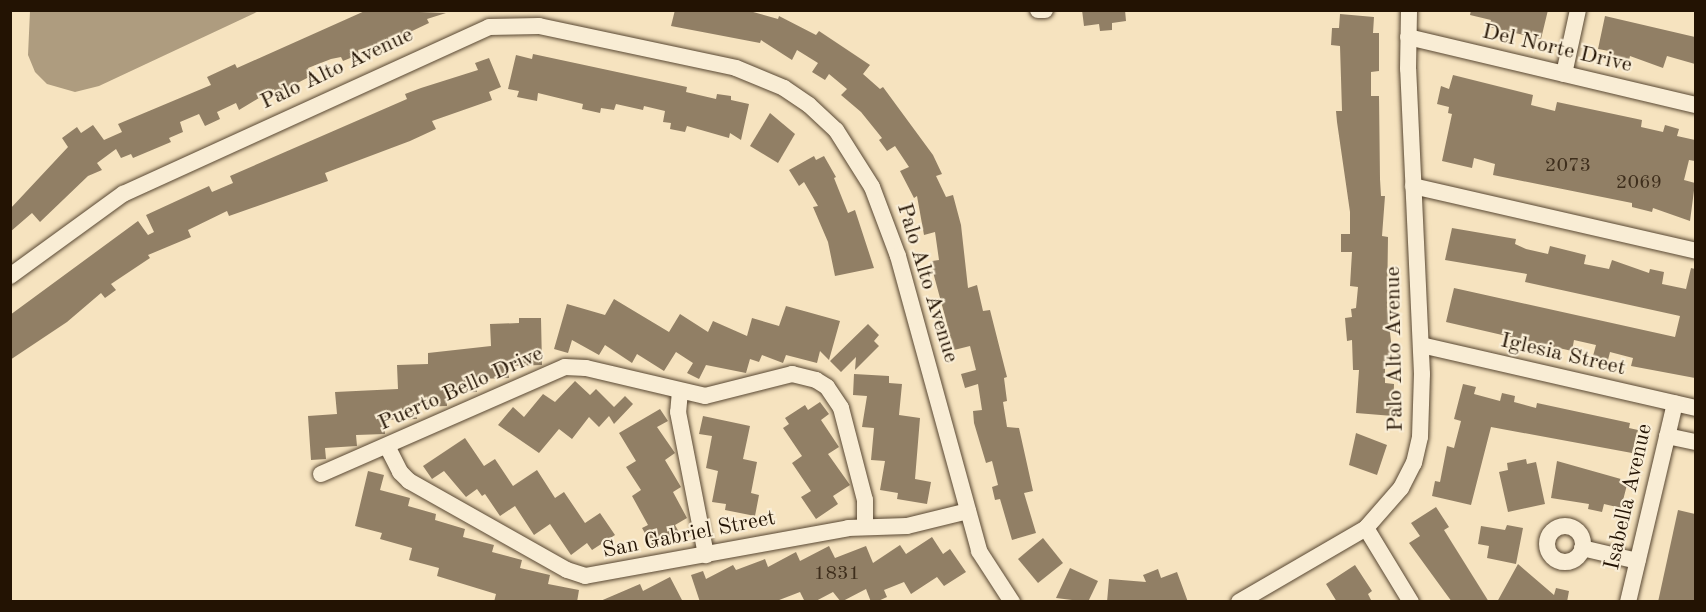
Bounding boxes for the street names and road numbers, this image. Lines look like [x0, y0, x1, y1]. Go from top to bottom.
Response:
street label: Del Norte Drive [1479, 19, 1635, 79]
street label: Palo Alto Avenue [257, 22, 417, 116]
street label: Palo Alto Avenue [890, 200, 964, 366]
street label: Palo Alto Avenue [1380, 266, 1410, 432]
street label: Iglesia Street [1498, 328, 1628, 382]
street label: Puerto Bello Drive [374, 341, 548, 437]
street label: Isabella Avenue [1599, 421, 1659, 573]
street label: San Gabriel Street [600, 505, 778, 565]

